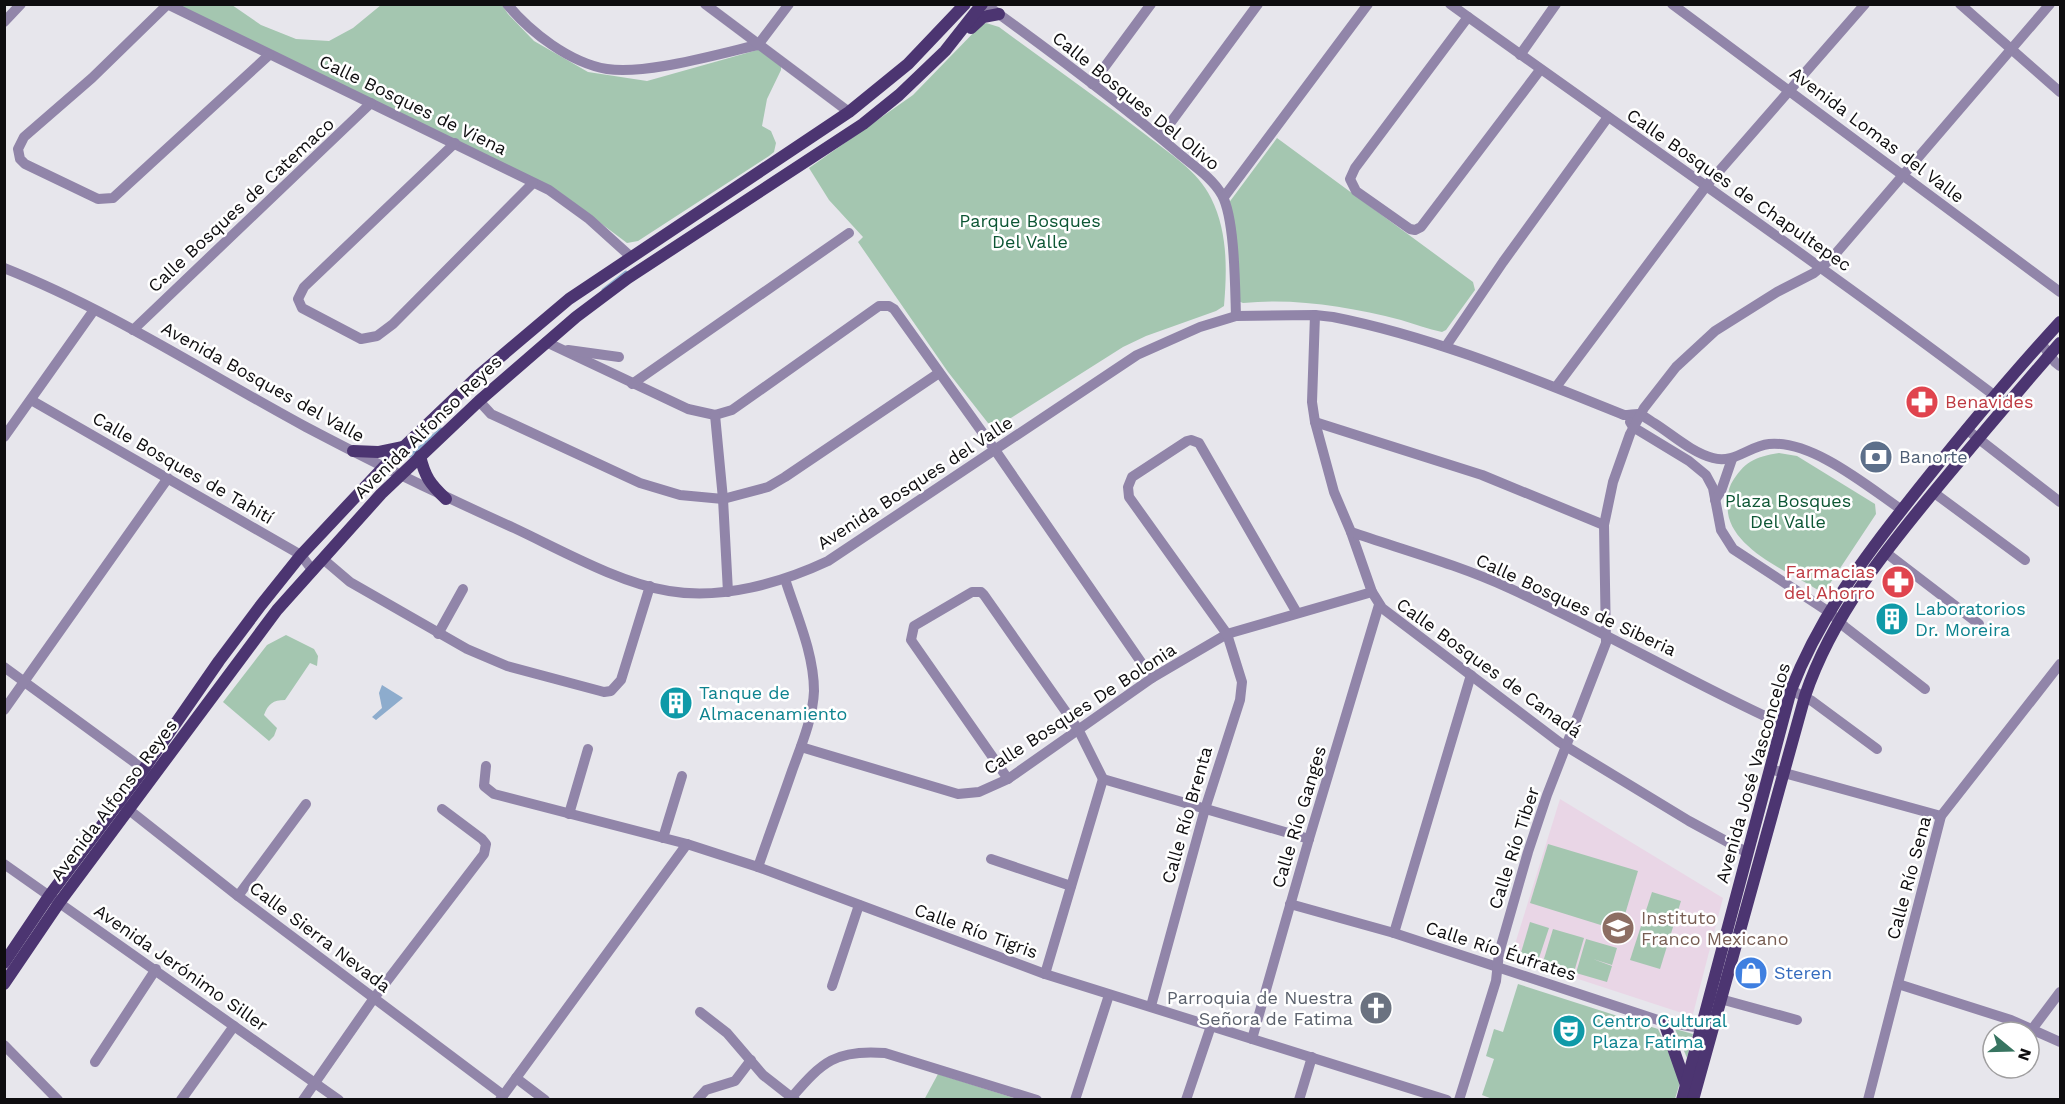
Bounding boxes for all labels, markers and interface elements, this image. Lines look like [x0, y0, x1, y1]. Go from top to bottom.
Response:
street label: Calle Bosques Del Olivo [1049, 27, 1224, 174]
street label: Calle Bosques de Viena [316, 50, 510, 159]
street label: Avenida Lomas del Valle [1786, 62, 1969, 207]
street label: Calle Bosques de Chapultepec [1623, 104, 1856, 275]
street label: Calle Bosques de Catemaco [143, 113, 338, 296]
park label: Parque Bosques Del Valle [959, 210, 1101, 252]
street label: Avenida Bosques del Valle [158, 317, 368, 446]
street label: Avenida Alfonso Reyes [350, 351, 506, 503]
pharmacy icon: Benavides [1904, 384, 1940, 420]
place label: Benavides [1945, 391, 2033, 412]
street label: Calle Bosques de Tahití [89, 407, 278, 528]
street label: Avenida Bosques del Valle [813, 411, 1016, 554]
bank icon: Banorte [1858, 439, 1894, 475]
place label: Banorte [1899, 446, 1968, 467]
park label: Plaza Bosques Del Valle [1725, 490, 1851, 532]
street label: Calle Bosques de Siberia [1473, 549, 1680, 660]
place label: Farmacias del Ahorro [1784, 561, 1875, 603]
pharmacy icon: Farmacias del Ahorro [1880, 564, 1916, 600]
street label: Calle Bosques de Canadá [1393, 593, 1586, 742]
place label: Laboratorios Dr. Moreira [1915, 598, 2026, 640]
building icon: Laboratorios Dr. Moreira [1874, 601, 1910, 637]
street label: Calle Bosques De Bolonia [980, 639, 1180, 779]
street label: Avenida José Vasconcelos [1711, 660, 1794, 886]
place label: Tanque de Almacenamiento [699, 682, 847, 724]
building icon: Tanque de Almacenamiento [658, 685, 694, 721]
street label: Avenida Alfonso Reyes [46, 715, 181, 885]
street label: Calle Río Ganges [1267, 743, 1330, 890]
street label: Calle Río Brenta [1157, 744, 1216, 886]
street label: Calle Río Tiber [1484, 784, 1543, 912]
street label: Calle Río Sena [1882, 814, 1935, 942]
street label: Calle Sierra Nevada [246, 877, 395, 996]
street label: Calle Río Tigris [912, 898, 1041, 963]
street label: Avenida Jerónimo Siller [90, 900, 272, 1036]
place label: Instituto Franco Mexicano [1641, 907, 1789, 949]
school or university icon: Instituto Franco Mexicano [1600, 910, 1636, 946]
street label: Calle Río Éufrates [1423, 916, 1579, 985]
shop icon: Steren [1733, 955, 1769, 991]
place label: Steren [1774, 962, 1832, 983]
place label: Parroquia de Nuestra Señora de Fatima [1167, 987, 1353, 1029]
church icon: Parroquia de Nuestra Señora de Fatima [1358, 990, 1394, 1026]
place label: Centro Cultural Plaza Fatima [1592, 1010, 1728, 1052]
theatre icon: Centro Cultural Plaza Fatima [1551, 1013, 1587, 1049]
north arrow [1981, 1020, 2041, 1080]
text: N [2014, 1046, 2036, 1063]

